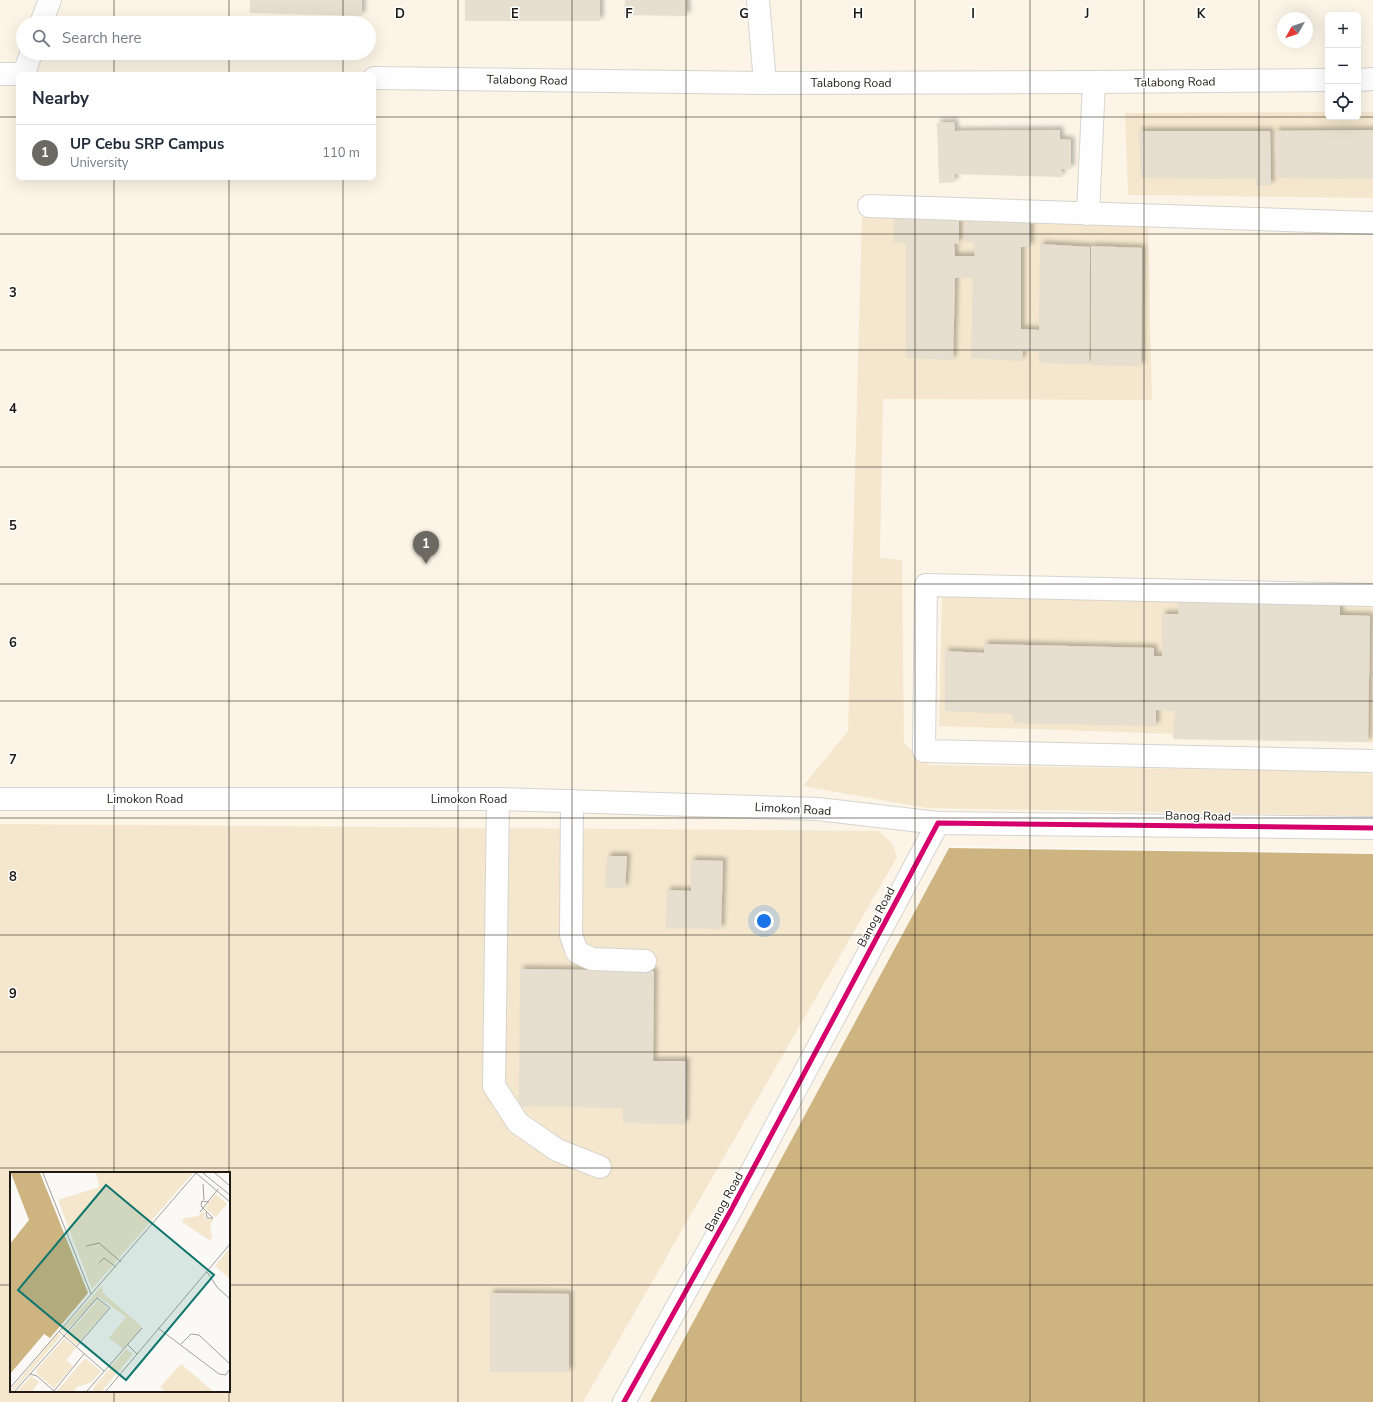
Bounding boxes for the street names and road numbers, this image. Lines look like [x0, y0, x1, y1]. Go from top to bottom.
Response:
street label: Talabong Road [486, 71, 568, 89]
street label: Talabong Road [1134, 73, 1216, 91]
street label: Talabong Road [810, 75, 892, 91]
street label: Limokon Road [107, 791, 183, 807]
street label: Limokon Road [431, 791, 507, 807]
street label: Limokon Road [754, 799, 832, 819]
street label: Banog Road [1165, 807, 1231, 825]
street label: Banog Road [853, 884, 899, 950]
street label: Banog Road [701, 1169, 747, 1235]

